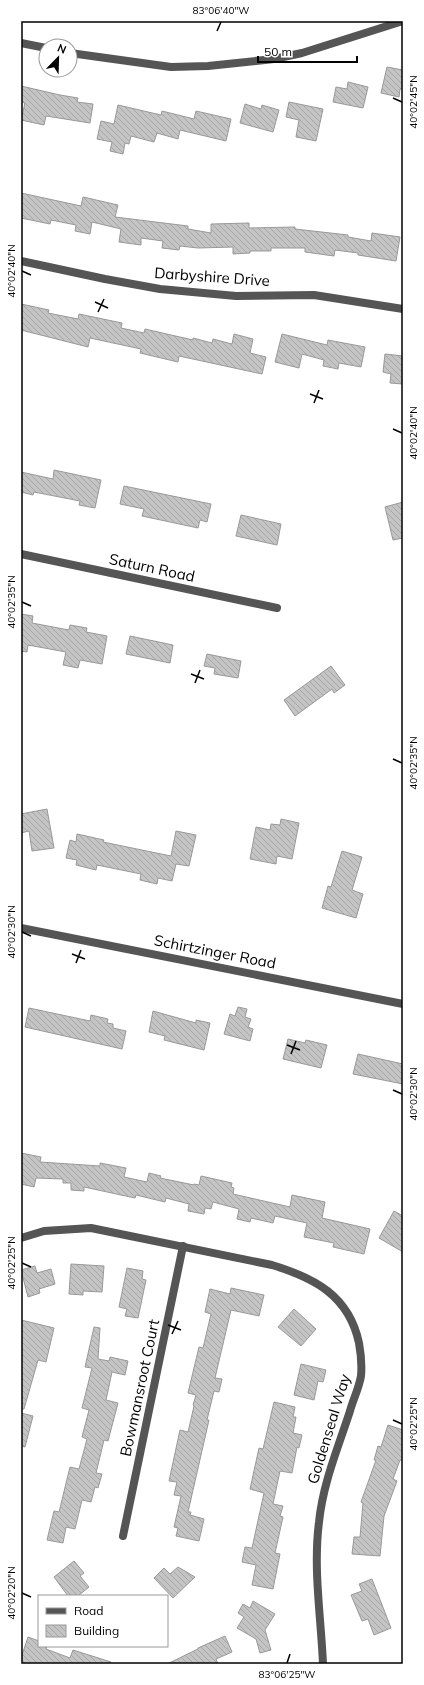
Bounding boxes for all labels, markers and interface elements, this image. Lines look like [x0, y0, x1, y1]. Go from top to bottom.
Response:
text: 83°06'40"W [193, 4, 249, 17]
north arrow [38, 38, 78, 78]
scale bar [258, 38, 357, 64]
text: N [55, 41, 68, 57]
text: 50 m [264, 44, 292, 59]
text: 40°02'45"N [407, 75, 420, 129]
text: 40°02'40"N [5, 244, 18, 298]
street label: Darbyshire Drive [154, 263, 270, 290]
text: 40°02'40"N [407, 406, 420, 460]
street label: Saturn Road [107, 549, 197, 586]
text: 40°02'35"N [5, 575, 18, 629]
text: 40°02'35"N [407, 736, 420, 790]
text: 40°02'30"N [5, 905, 18, 959]
street label: Schirtzinger Road [153, 930, 278, 973]
text: 40°02'30"N [407, 1067, 420, 1121]
text: 40°02'25"N [5, 1236, 18, 1290]
street label: Bowmansroot Court [116, 1318, 163, 1458]
street label: Goldenseal Way [303, 1372, 354, 1486]
text: 40°02'25"N [407, 1397, 420, 1451]
text: 40°02'20"N [5, 1566, 18, 1620]
legend [38, 1595, 168, 1647]
text: Road [74, 1603, 103, 1618]
text: Building [74, 1623, 119, 1638]
text: 83°06'25"W [259, 1668, 315, 1681]

